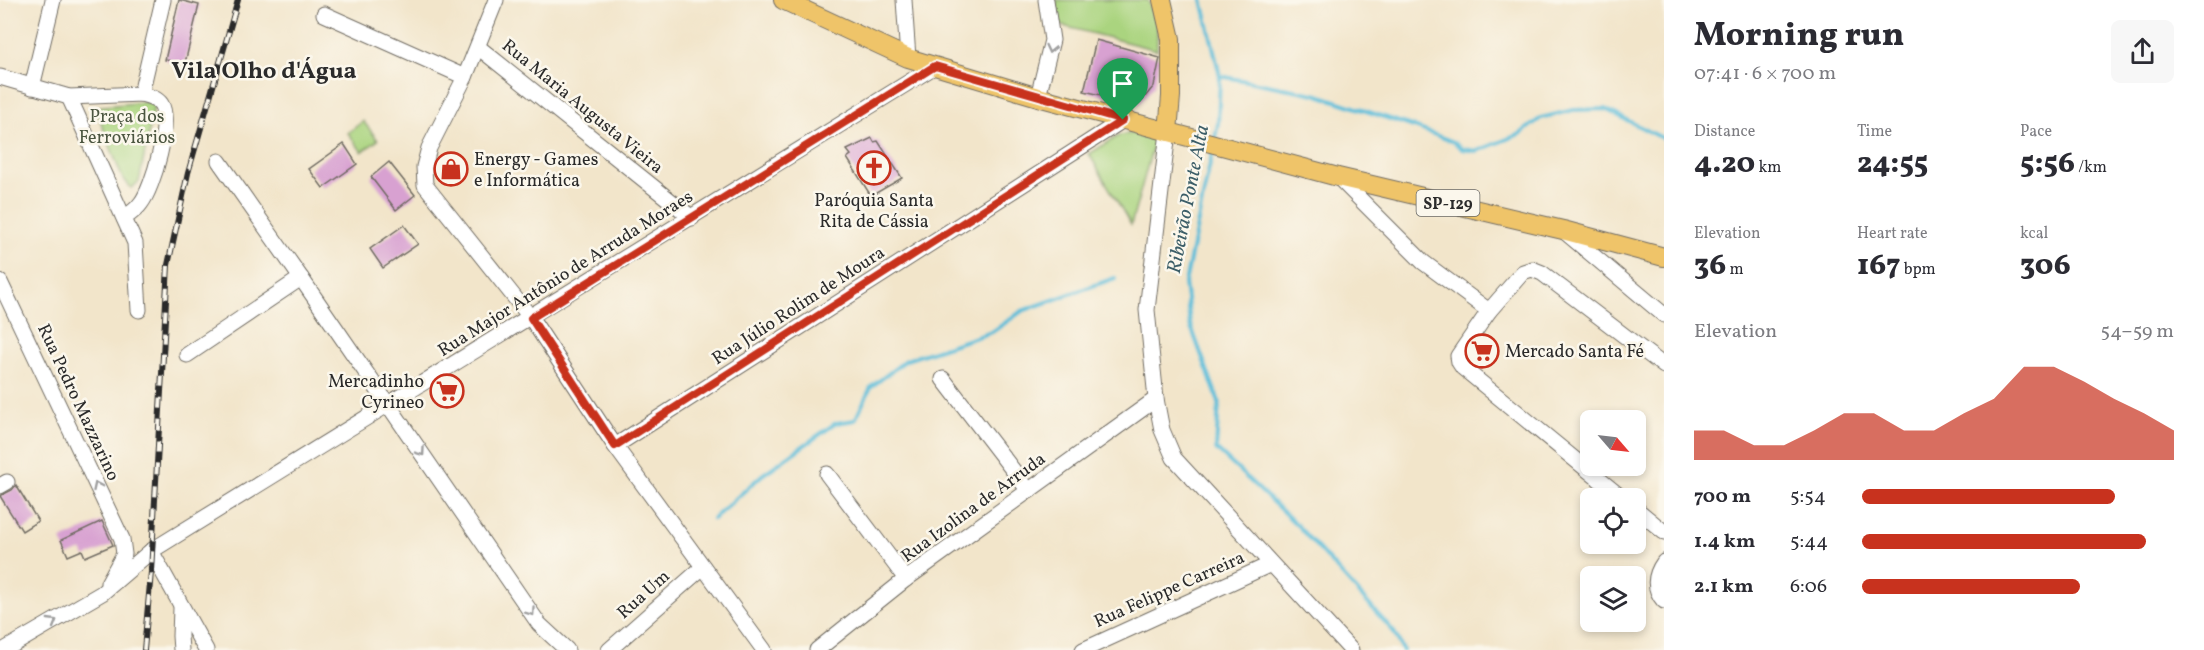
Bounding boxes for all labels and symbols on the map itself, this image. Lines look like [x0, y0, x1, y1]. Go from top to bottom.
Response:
street label: Rua Maria Augusta Vieira [496, 34, 668, 180]
one-way arrow [1044, 44, 1057, 54]
district label: Vila Olho d'Água [171, 55, 357, 89]
pin [1097, 58, 1148, 120]
park label: Praça dos Ferroviários [79, 105, 175, 151]
water label: Ribeirão Ponte Alta [1161, 123, 1217, 276]
place label: Energy - Games e Informática [474, 148, 598, 194]
church icon: Paróquia Santa Rita de Cássia [856, 150, 892, 186]
shop icon: Energy - Games e Informática [433, 151, 469, 187]
street label: Rua Major Antônio de Arruda Moraes [433, 185, 698, 363]
place label: Paróquia Santa Rita de Cássia [814, 189, 934, 235]
road number: SP-129 [1416, 190, 1480, 216]
street label: Rua Júlio Rolim de Moura [707, 241, 890, 372]
street label: Rua Pedro Mazzarino [30, 320, 125, 485]
supermarket icon: Mercado Santa Fé [1464, 333, 1500, 369]
place label: Mercado Santa Fé [1505, 340, 1644, 365]
place label: Mercadinho Cyrineo [328, 370, 424, 416]
supermarket icon: Mercadinho Cyrineo [429, 373, 465, 409]
north arrow [1580, 410, 1646, 476]
one-way arrow [414, 445, 425, 456]
street label: Rua Izolina de Arruda [896, 447, 1051, 569]
one-way arrow [93, 481, 104, 492]
street label: Rua Felippe Carreira [1090, 546, 1249, 635]
street label: Rua Um [612, 565, 676, 626]
one-way arrow [524, 606, 535, 617]
one-way arrow [47, 617, 57, 629]

